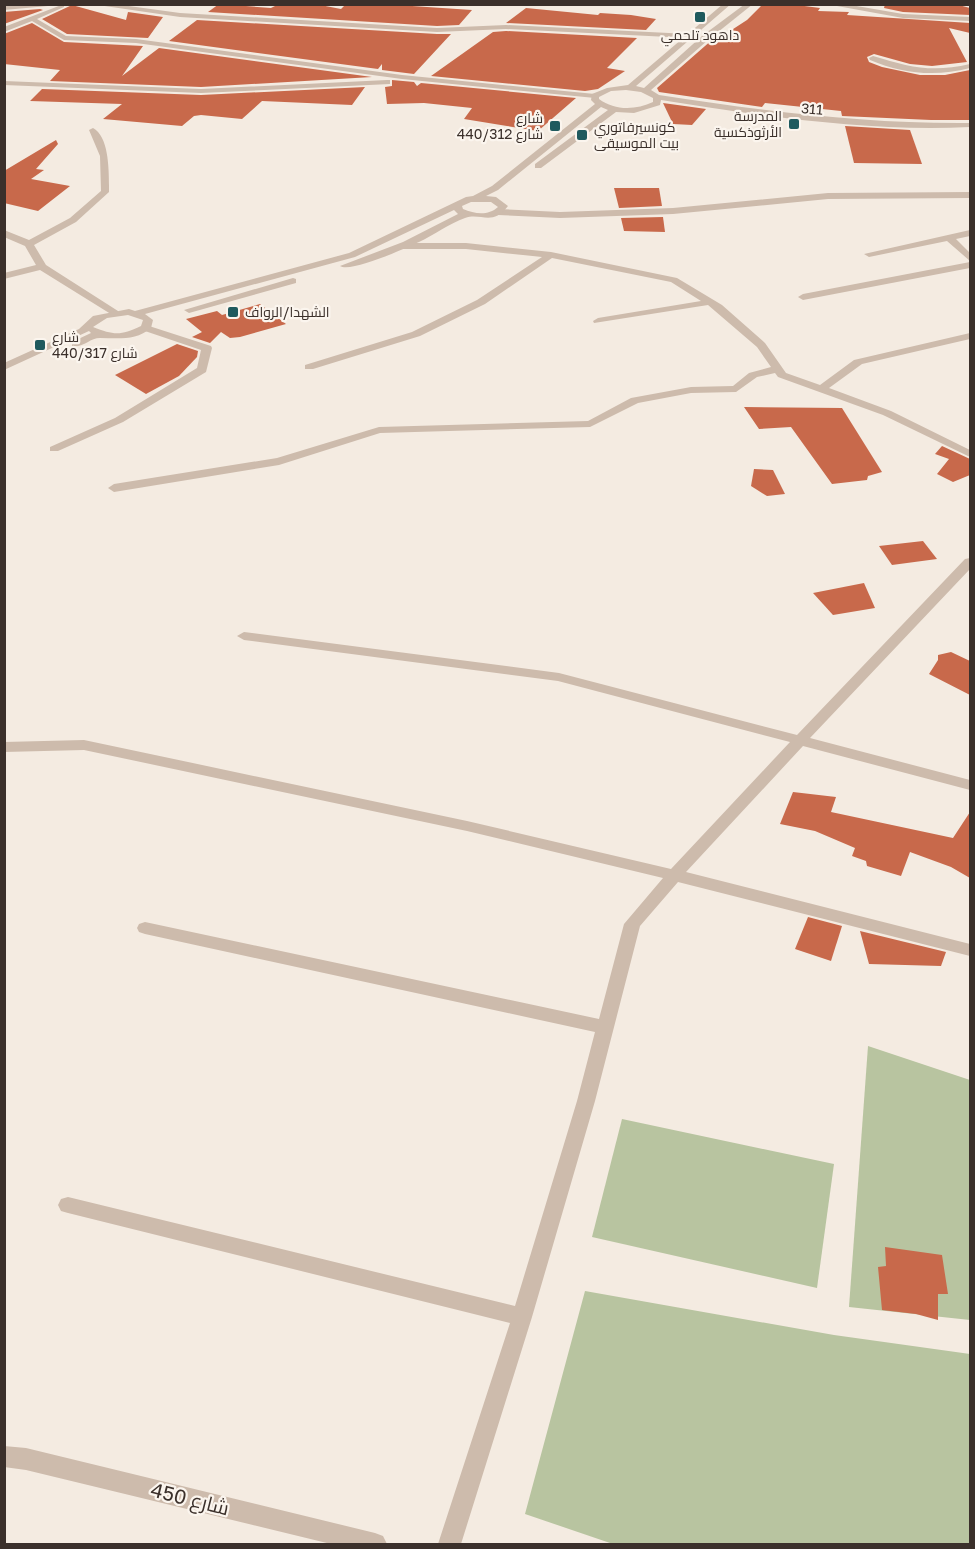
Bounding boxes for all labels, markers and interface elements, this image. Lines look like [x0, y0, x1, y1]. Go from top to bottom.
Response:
marker: داهود تلحمي [693, 10, 707, 24]
place label: داهود تلحمي [661, 26, 739, 47]
street label: 311 [800, 99, 824, 118]
place label: المدرسة الأرثوذكسية [714, 107, 782, 140]
place label: شارع 440/شارع 312 [457, 109, 543, 143]
marker: المدرسة الأرثوذكسية [787, 117, 801, 131]
place label: كونسيرفاتوري بيت الموسيقى [594, 118, 679, 151]
marker: شارع 440/شارع 312 [548, 119, 562, 133]
marker: كونسيرفاتوري بيت الموسيقى [575, 128, 589, 142]
place label: الشهدا/الرواف [245, 303, 330, 320]
marker: الشهدا/الرواف [226, 305, 240, 319]
place label: شارع 440/شارع 317 [52, 328, 138, 362]
marker: شارع 440/شارع 317 [33, 338, 47, 352]
street label: شارع 450 [148, 1477, 232, 1522]

